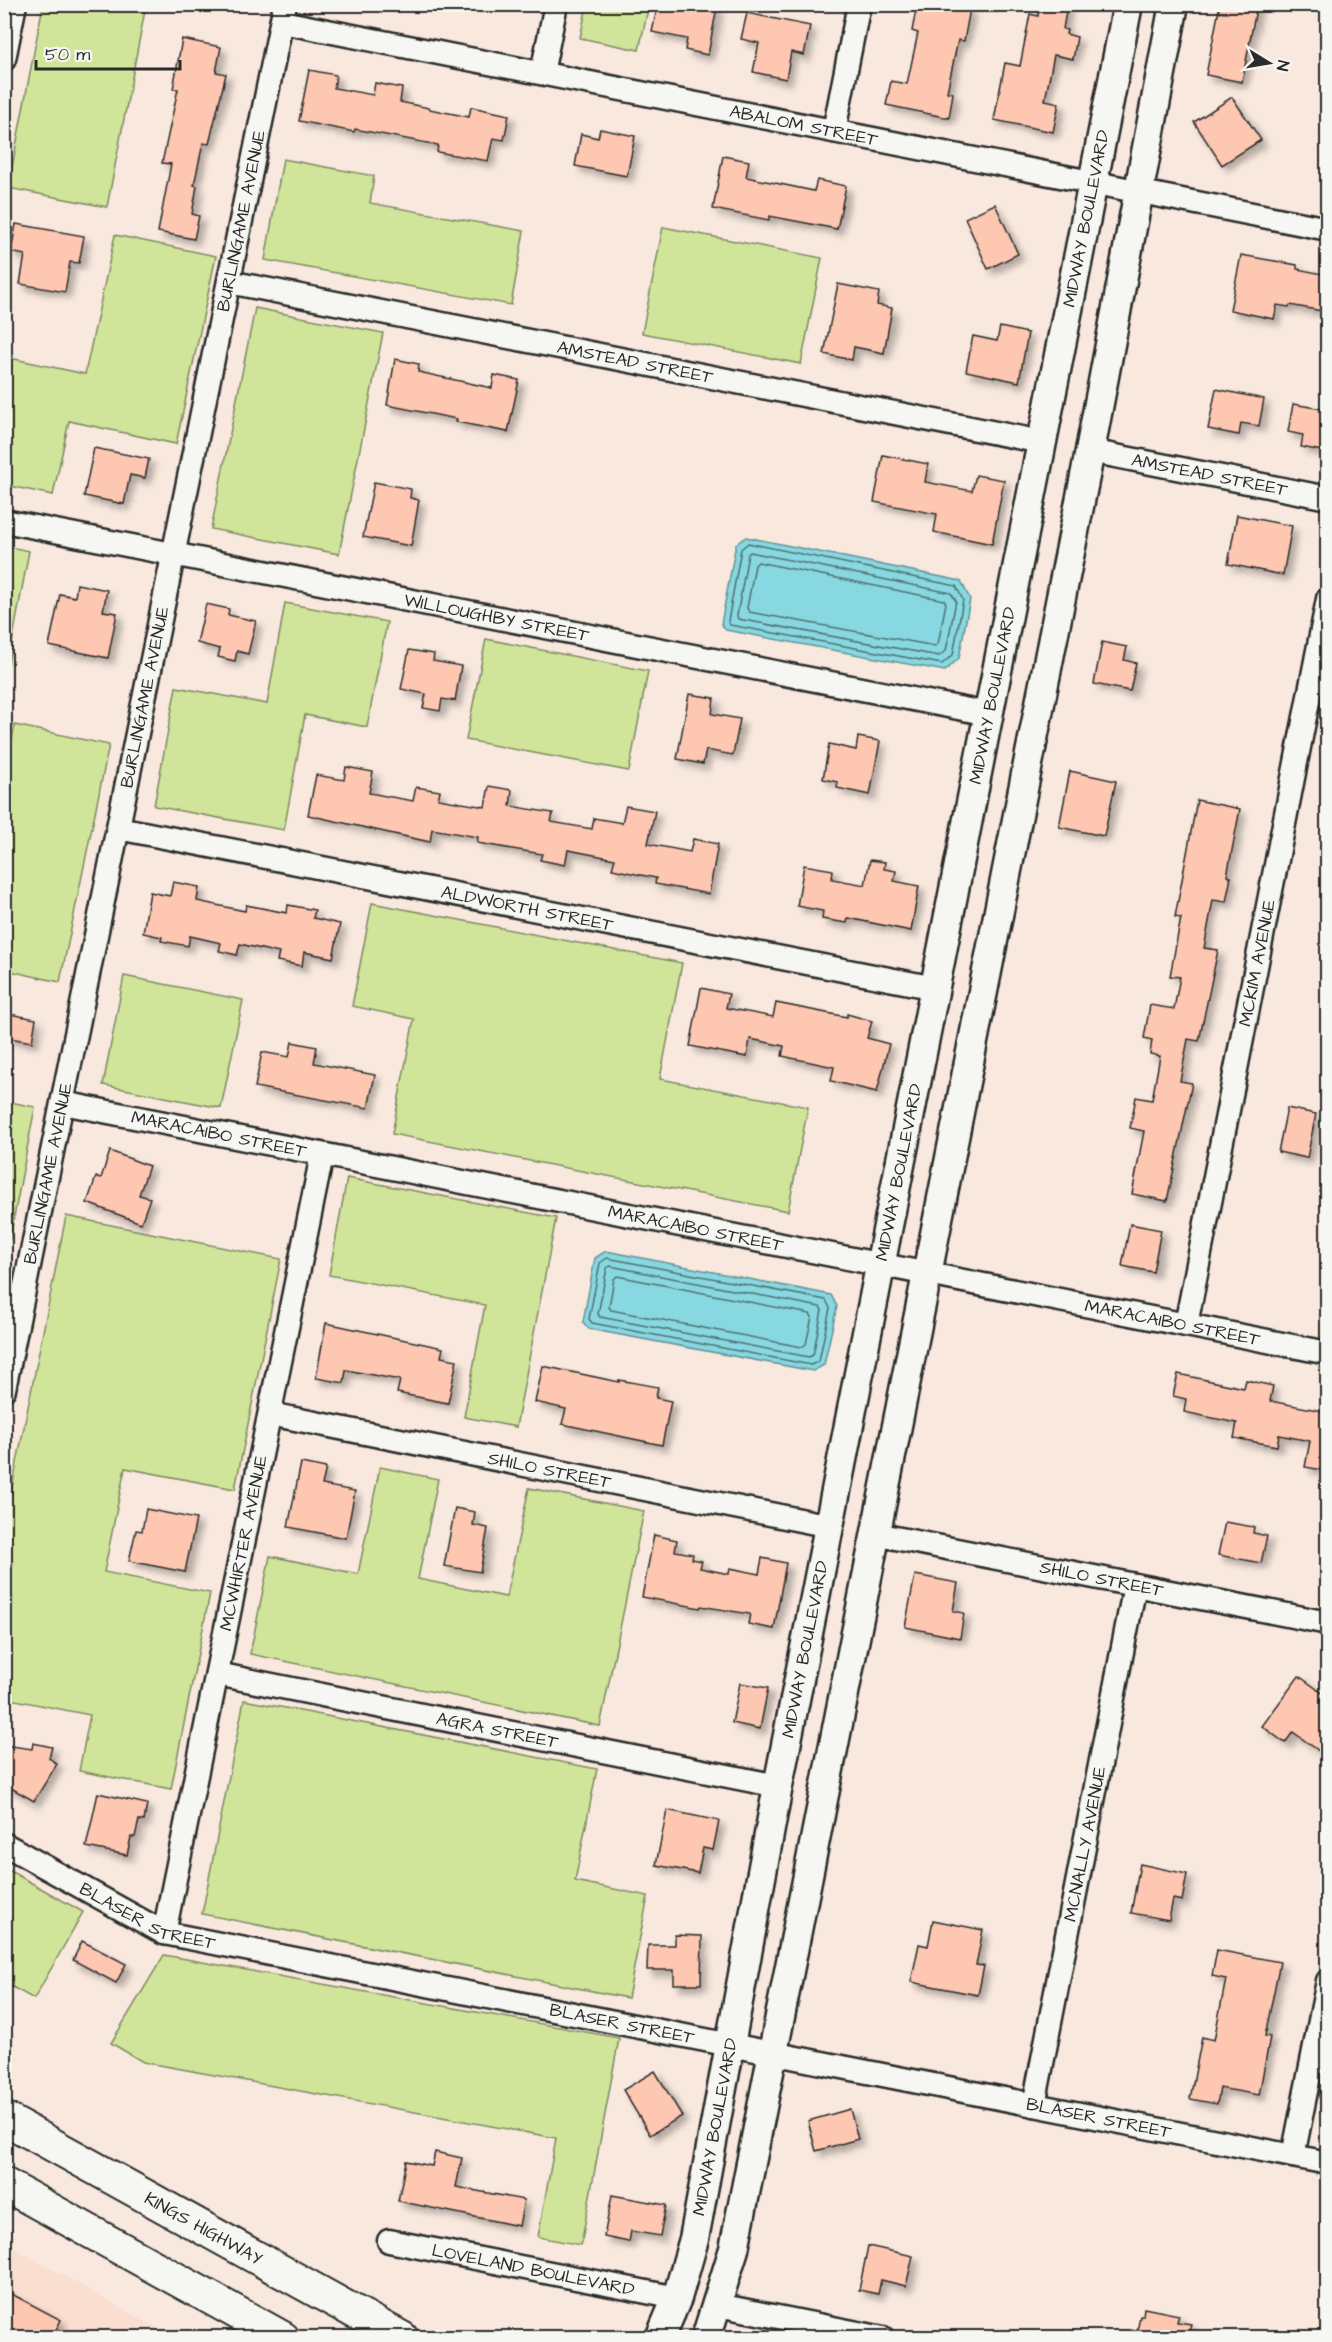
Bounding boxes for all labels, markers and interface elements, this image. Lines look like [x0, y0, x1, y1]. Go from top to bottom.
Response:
scale bar [36, 33, 180, 71]
north arrow [1239, 33, 1299, 93]
text: 50 m [45, 42, 90, 67]
text: N [1271, 59, 1294, 73]
street label: ABALOM STREET [728, 98, 881, 152]
street label: MIDWAY BOULEVARD [1056, 127, 1116, 309]
street label: BURLINGAME AVENUE [210, 128, 272, 314]
street label: AMSTEAD STREET [555, 334, 716, 390]
street label: AMSTEAD STREET [1130, 447, 1291, 502]
street label: WILLOUGHBY STREET [402, 587, 592, 648]
street label: BURLINGAME AVENUE [114, 604, 175, 790]
street label: MIDWAY BOULEVARD [963, 604, 1022, 786]
street label: ALDWORTH STREET [439, 879, 616, 937]
street label: MCKIM AVENUE [1232, 897, 1282, 1029]
street label: BURLINGAME AVENUE [17, 1080, 78, 1266]
street label: MIDWAY BOULEVARD [869, 1081, 928, 1263]
street label: MARACAIBO STREET [129, 1104, 310, 1164]
street label: MARACAIBO STREET [606, 1199, 786, 1258]
street label: MARACAIBO STREET [1083, 1293, 1263, 1352]
street label: SHILO STREET [486, 1445, 614, 1495]
street label: MCWHIRTER AVENUE [213, 1453, 273, 1633]
street label: SHILO STREET [1038, 1554, 1166, 1603]
street label: MIDWAY BOULEVARD [775, 1558, 835, 1740]
street label: AGRA STREET [434, 1706, 561, 1755]
street label: MCNALLY AVENUE [1057, 1764, 1112, 1924]
street label: BLASER STREET [75, 1876, 219, 1956]
street label: BLASER STREET [547, 1997, 697, 2050]
street label: MIDWAY BOULEVARD [686, 2036, 744, 2218]
street label: BLASER STREET [1024, 2091, 1174, 2144]
street label: KINGS HIGHWAY [140, 2186, 267, 2271]
street label: LOVELAND BOULEVARD [430, 2237, 637, 2302]

